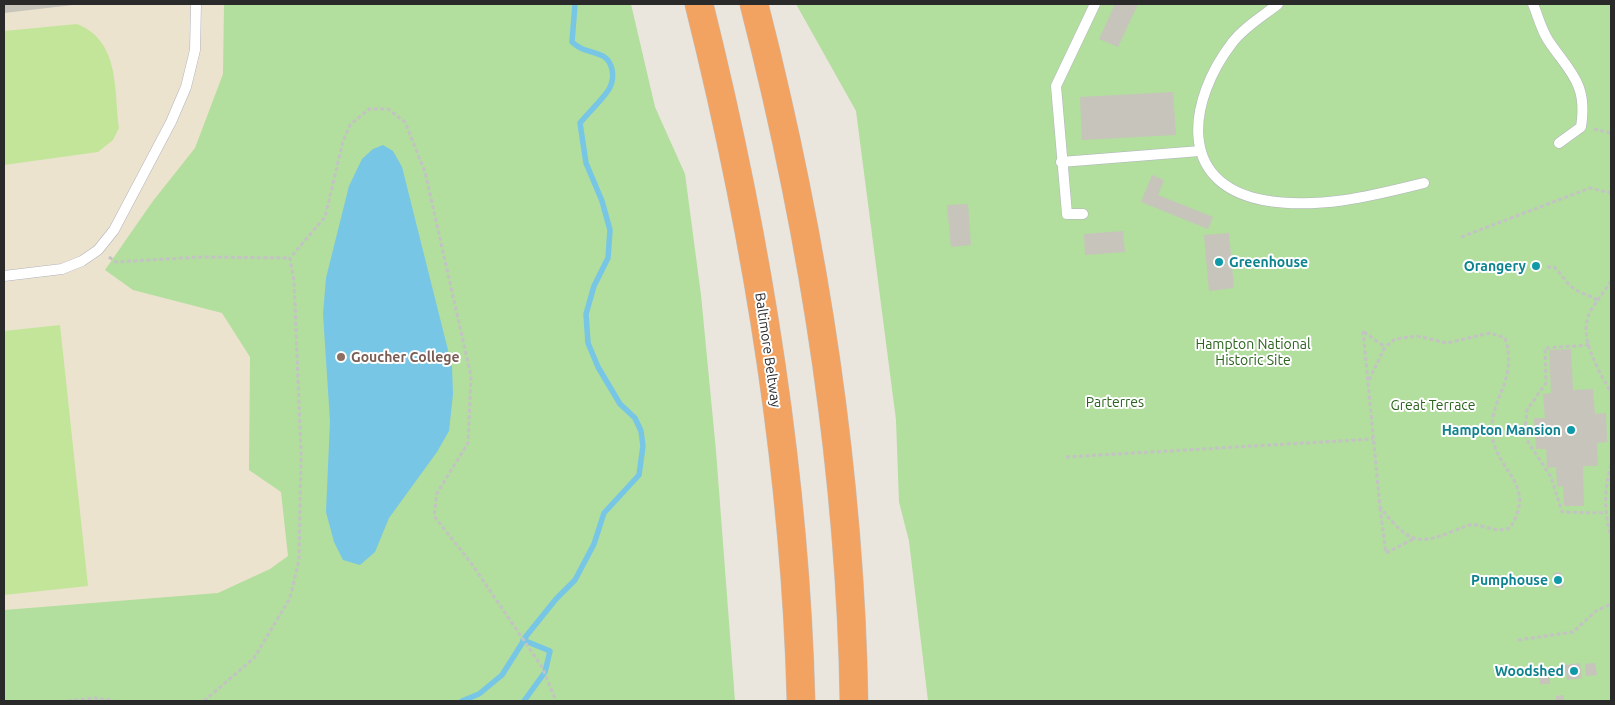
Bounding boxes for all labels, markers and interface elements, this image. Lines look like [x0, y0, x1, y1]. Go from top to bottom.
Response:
place label: Greenhouse [1229, 254, 1308, 270]
marker: Greenhouse [1213, 256, 1225, 268]
place label: Orangery [1464, 258, 1526, 274]
marker: Orangery [1530, 260, 1542, 272]
street label: Baltimore Beltway [752, 292, 784, 408]
park label: Hampton National Historic Site [1195, 336, 1311, 368]
place label: Goucher College [351, 349, 460, 365]
marker: Goucher College [335, 351, 347, 363]
park label: Parterres [1086, 394, 1144, 410]
park label: Great Terrace [1390, 397, 1476, 413]
place label: Hampton Mansion [1442, 422, 1561, 438]
marker: Hampton Mansion [1565, 424, 1577, 436]
place label: Pumphouse [1471, 572, 1548, 588]
marker: Pumphouse [1552, 574, 1564, 586]
place label: Woodshed [1495, 663, 1564, 679]
marker: Woodshed [1568, 665, 1580, 677]

